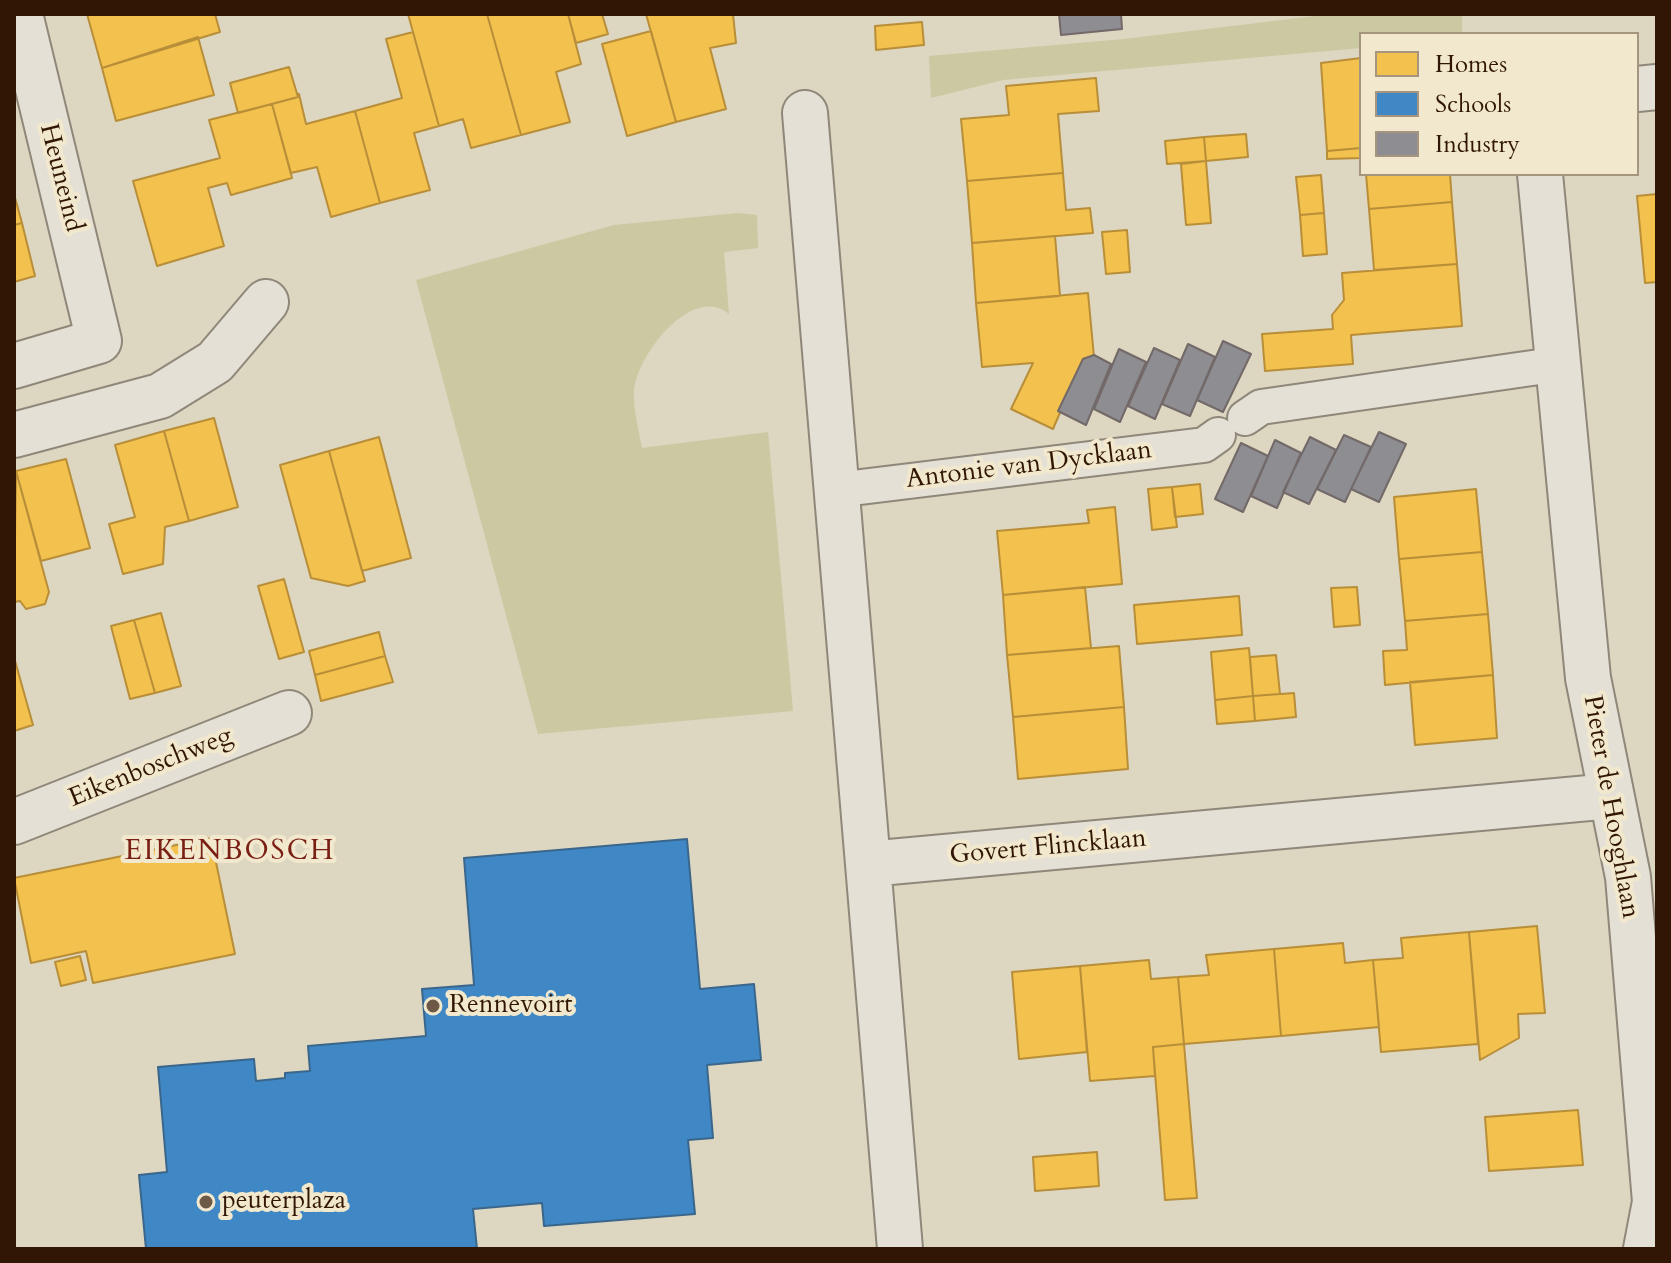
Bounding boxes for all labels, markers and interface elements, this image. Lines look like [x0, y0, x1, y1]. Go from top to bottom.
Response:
legend [1359, 32, 1639, 176]
text: Homes [1435, 48, 1507, 81]
text: Schools [1435, 88, 1511, 121]
street label: Heuneind [32, 121, 88, 235]
text: Industry [1435, 128, 1520, 161]
street label: Antonie van Dycklaan [904, 435, 1154, 497]
street label: Pieter de Hooghlaan [1575, 693, 1645, 921]
street label: Eikenboschweg [65, 721, 237, 815]
street label: Govert Flincklaan [948, 824, 1148, 872]
district label: EIKENBOSCH [125, 836, 335, 870]
place label: Rennevoirt [449, 990, 572, 1022]
marker: Rennevoirt [424, 997, 442, 1015]
place label: peuterplaza [222, 1186, 346, 1218]
marker: peuterplaza [197, 1193, 215, 1211]

